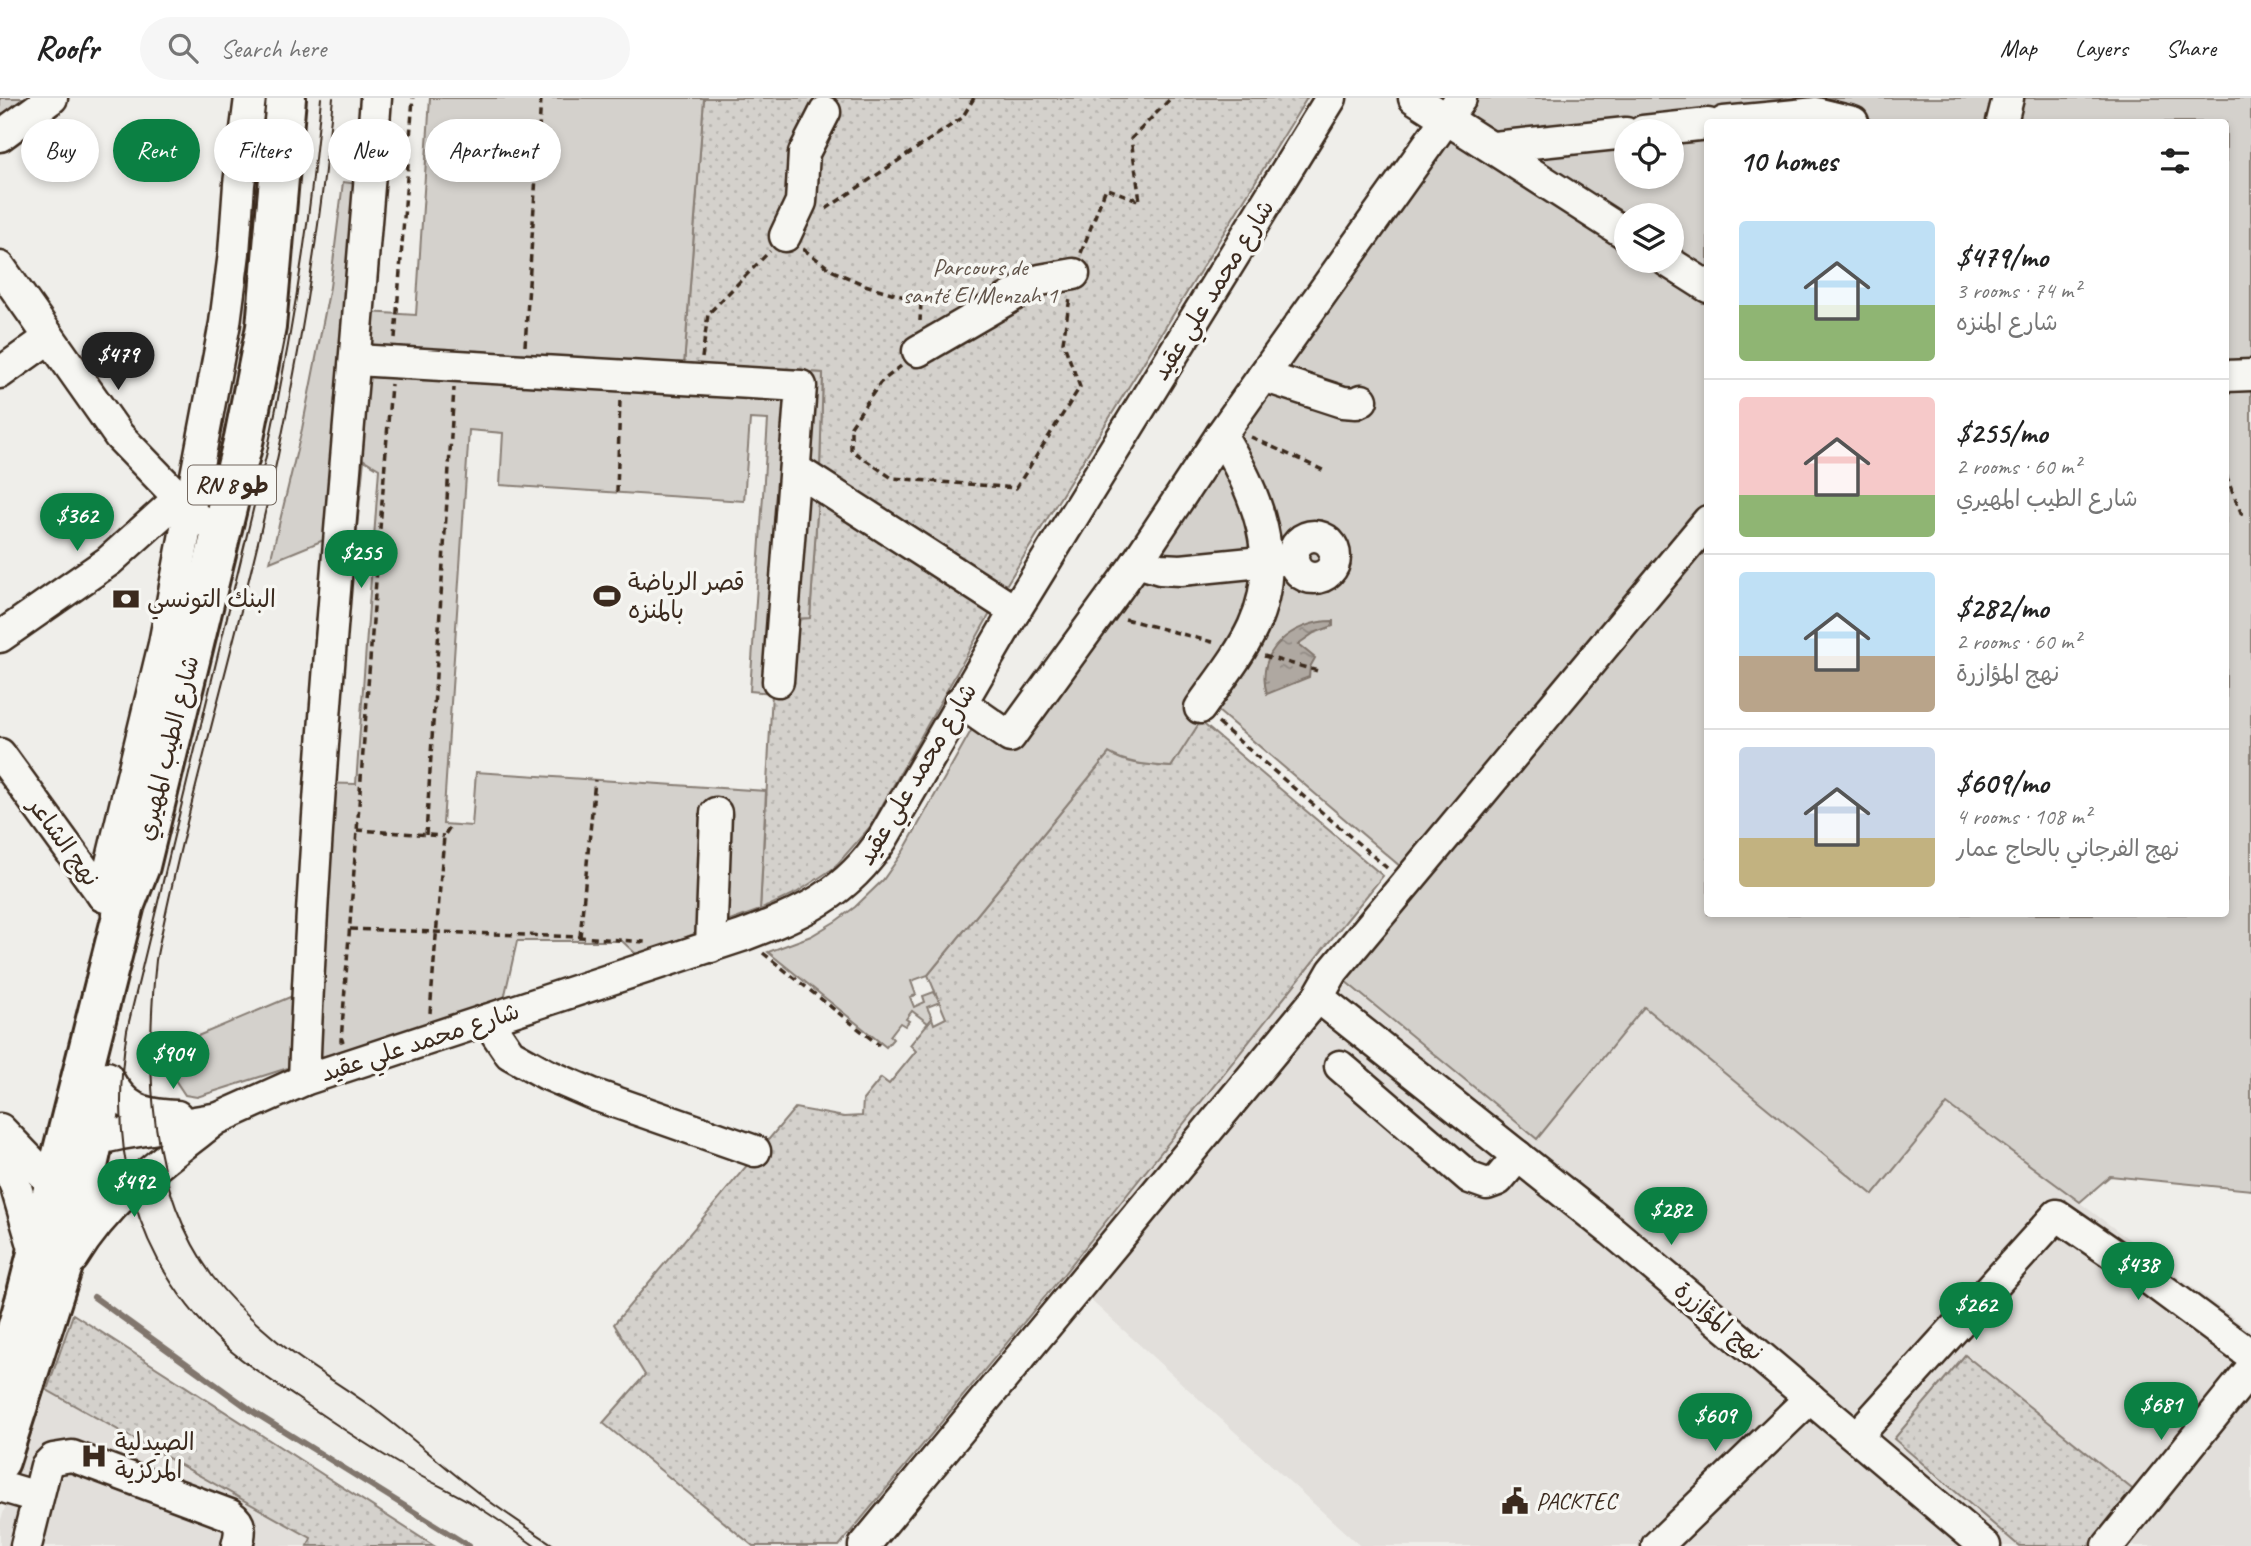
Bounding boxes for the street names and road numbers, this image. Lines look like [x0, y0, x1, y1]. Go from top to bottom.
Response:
street label: شارع محمد علي عقيد [1145, 194, 1286, 389]
road number: RN 8 طو [188, 466, 276, 504]
street label: شارع الطيب المهيري [131, 652, 207, 844]
street label: شارع محمد علي عقيد [851, 677, 988, 874]
street label: نهج الشاعر [20, 790, 106, 893]
street label: شارع محمد علي عقيد [317, 996, 525, 1094]
street label: نهج المؤازرة [1667, 1275, 1770, 1368]

